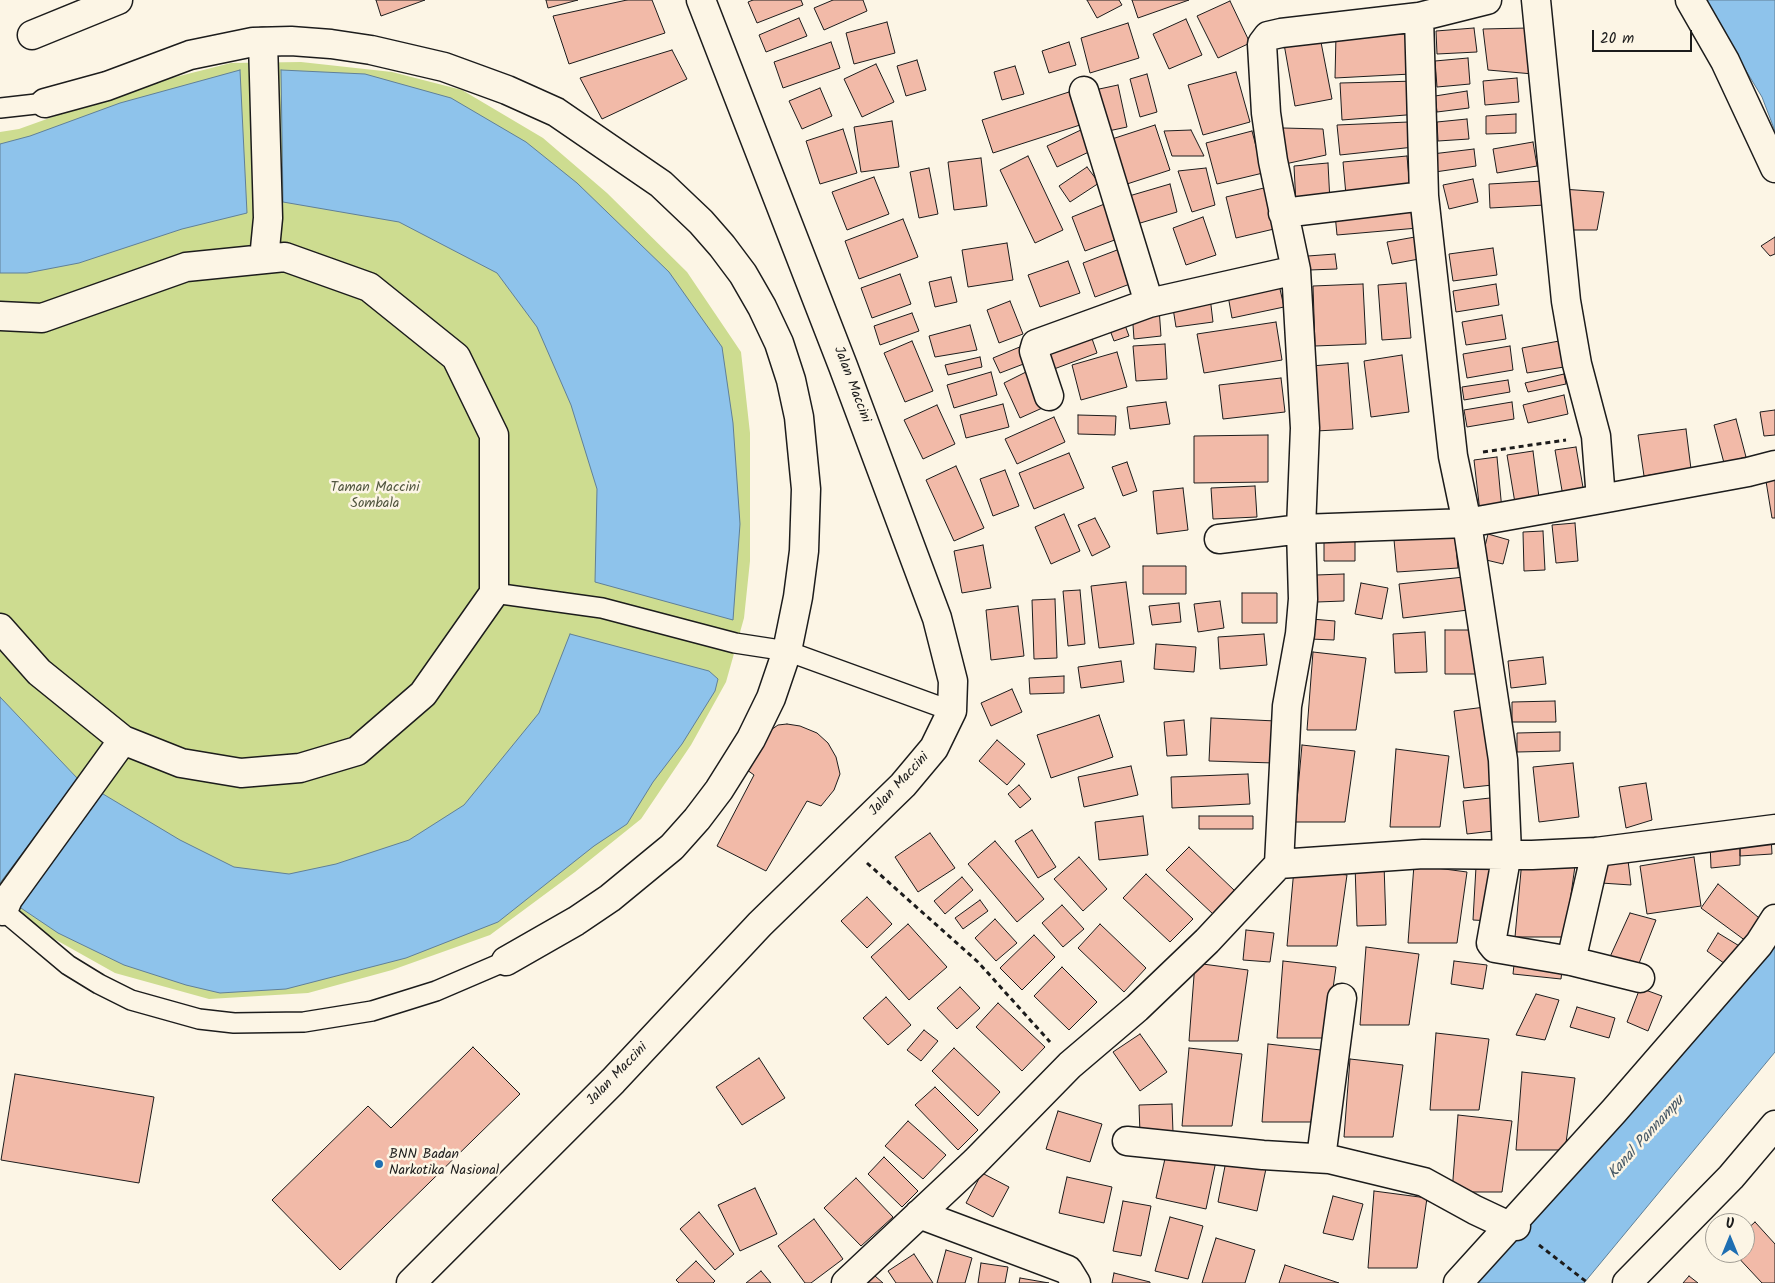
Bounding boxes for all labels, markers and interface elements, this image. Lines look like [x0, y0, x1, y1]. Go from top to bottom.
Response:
scale bar [1595, 20, 1695, 52]
text: 20 m [1600, 27, 1634, 51]
street label: Jalan Maccini [829, 344, 873, 426]
park label: Taman Maccini Sombala [330, 481, 420, 514]
street label: Jalan Maccini [866, 750, 934, 820]
street label: Jalan Maccini [584, 1040, 652, 1110]
water label: Kanal Pannampu [1605, 1093, 1689, 1183]
place label: BNN Badan Narkotika Nasional [389, 1148, 499, 1180]
marker: BNN Badan Narkotika Nasional [373, 1158, 385, 1170]
north arrow [1705, 1213, 1755, 1263]
text: U [1726, 1213, 1734, 1235]

